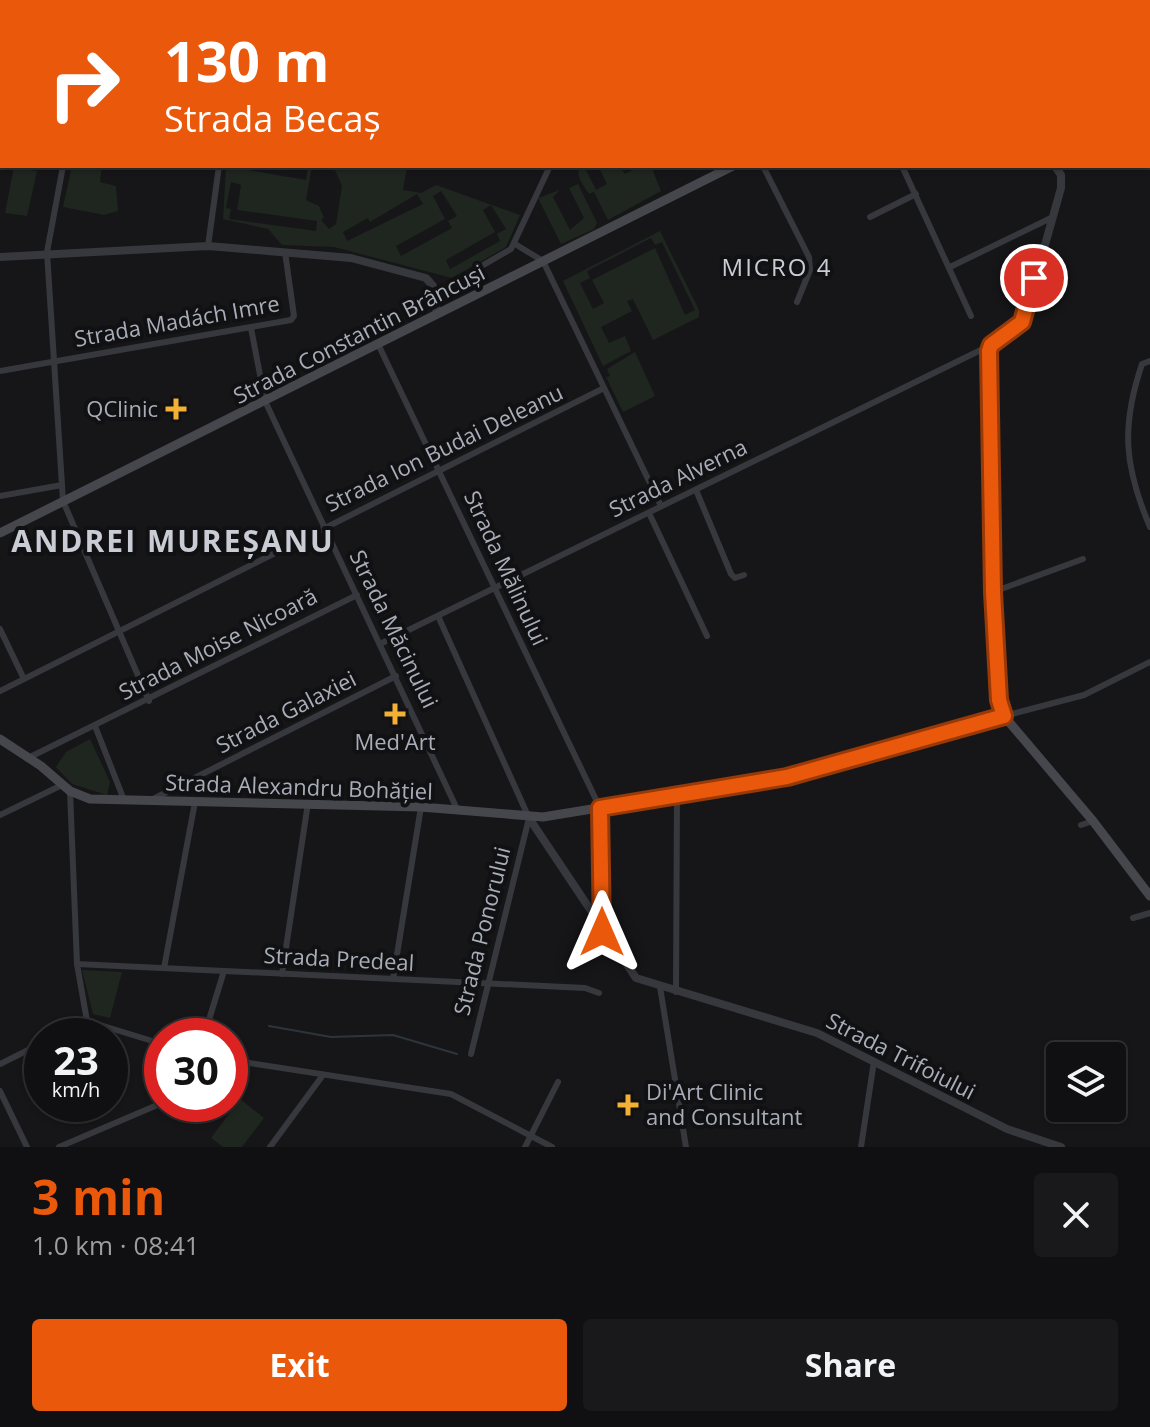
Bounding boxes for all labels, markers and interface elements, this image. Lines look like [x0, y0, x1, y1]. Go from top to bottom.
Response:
text: 130 m [164, 22, 330, 98]
icon: right [32, 32, 136, 136]
text: Strada Becaș [164, 94, 381, 143]
pin [1000, 244, 1068, 312]
district label: MICRO 4 [722, 250, 832, 283]
street label: Strada Constantin Brâncuși [228, 256, 490, 410]
icon: arrive [1012, 256, 1056, 300]
street label: Strada Madách Imre [72, 287, 282, 353]
street label: Strada Ion Budai Deleanu [320, 376, 568, 518]
place label: QClinic [86, 393, 158, 423]
marker: QClinic [165, 398, 187, 420]
street label: Strada Alverna [604, 431, 752, 523]
street label: Strada Mălinului [458, 485, 556, 650]
district label: ANDREI MUREȘANU [11, 520, 335, 561]
street label: Strada Măcinului [344, 545, 446, 713]
street label: Strada Moise Nicoară [113, 580, 322, 706]
street label: Strada Galaxiei [210, 663, 361, 759]
marker: Med'Art [384, 703, 406, 725]
place label: Med'Art [354, 726, 436, 756]
street label: Strada Alexandru Bohățiel [165, 766, 433, 806]
street label: Strada Ponorului [446, 843, 516, 1018]
position arrow [560, 890, 644, 974]
street label: Strada Predeal [263, 939, 415, 977]
street label: Strada Trifoiului [822, 1005, 981, 1106]
speed limit sign: 30 [144, 1018, 248, 1122]
text: 23 [53, 1032, 99, 1087]
map controls [1046, 1042, 1126, 1122]
button: layers [1046, 1042, 1126, 1122]
text: km/h [52, 1076, 100, 1103]
place label: Di'Art Clinic and Consultant [646, 1076, 803, 1131]
marker: Di'Art Clinic and Consultant [617, 1094, 639, 1116]
text: 3 min [32, 1164, 165, 1229]
button: close [1034, 1173, 1118, 1257]
text: 1.0 km · 08:41 [32, 1227, 200, 1263]
button: Exit [32, 1319, 567, 1411]
button: Share [583, 1319, 1118, 1411]

